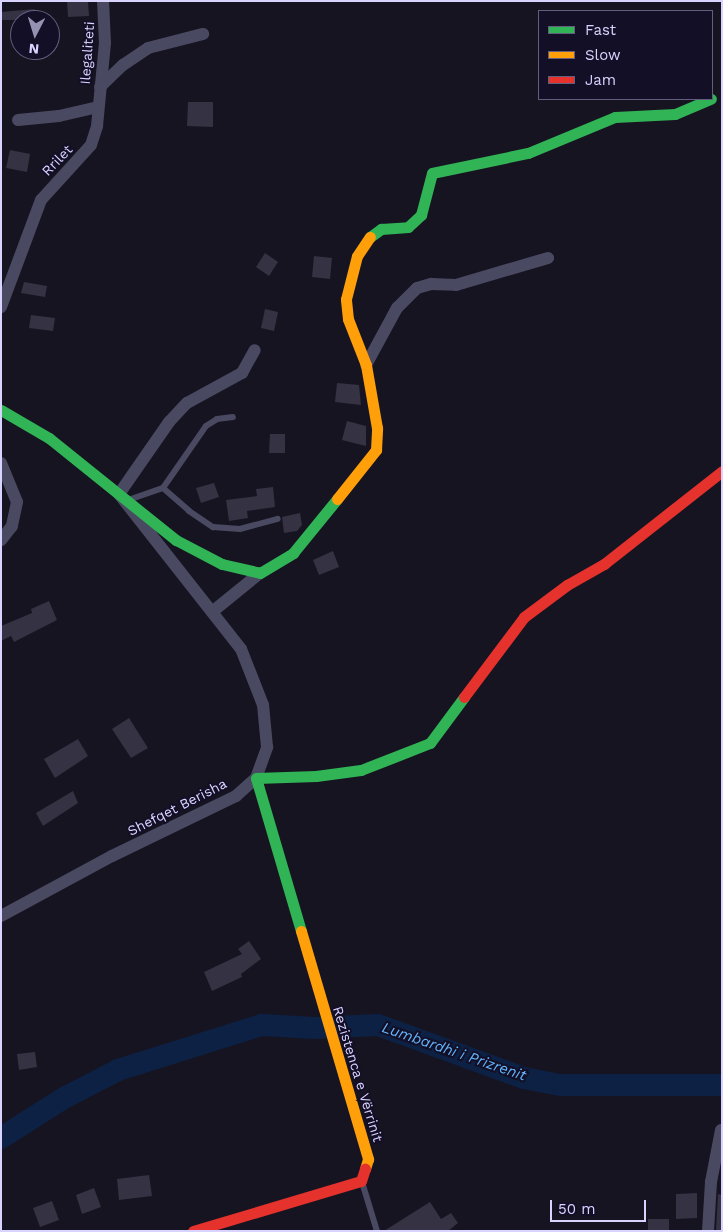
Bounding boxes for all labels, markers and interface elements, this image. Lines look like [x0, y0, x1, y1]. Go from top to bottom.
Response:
north arrow [10, 10, 60, 60]
legend [538, 10, 713, 100]
street label: Ilegaliteti [76, 21, 98, 85]
text: Fast [585, 21, 616, 39]
text: N [28, 41, 40, 57]
text: Slow [585, 46, 621, 64]
text: Jam [585, 71, 616, 89]
street label: Rrilet [38, 141, 76, 179]
street label: Shefqet Berisha [125, 775, 229, 839]
street label: Rezistenca e Vërrinit [329, 1004, 387, 1144]
water label: Lumbardhi i Prizrenit [380, 1019, 528, 1085]
scale bar [553, 1190, 649, 1222]
text: 50 m [558, 1200, 595, 1218]

